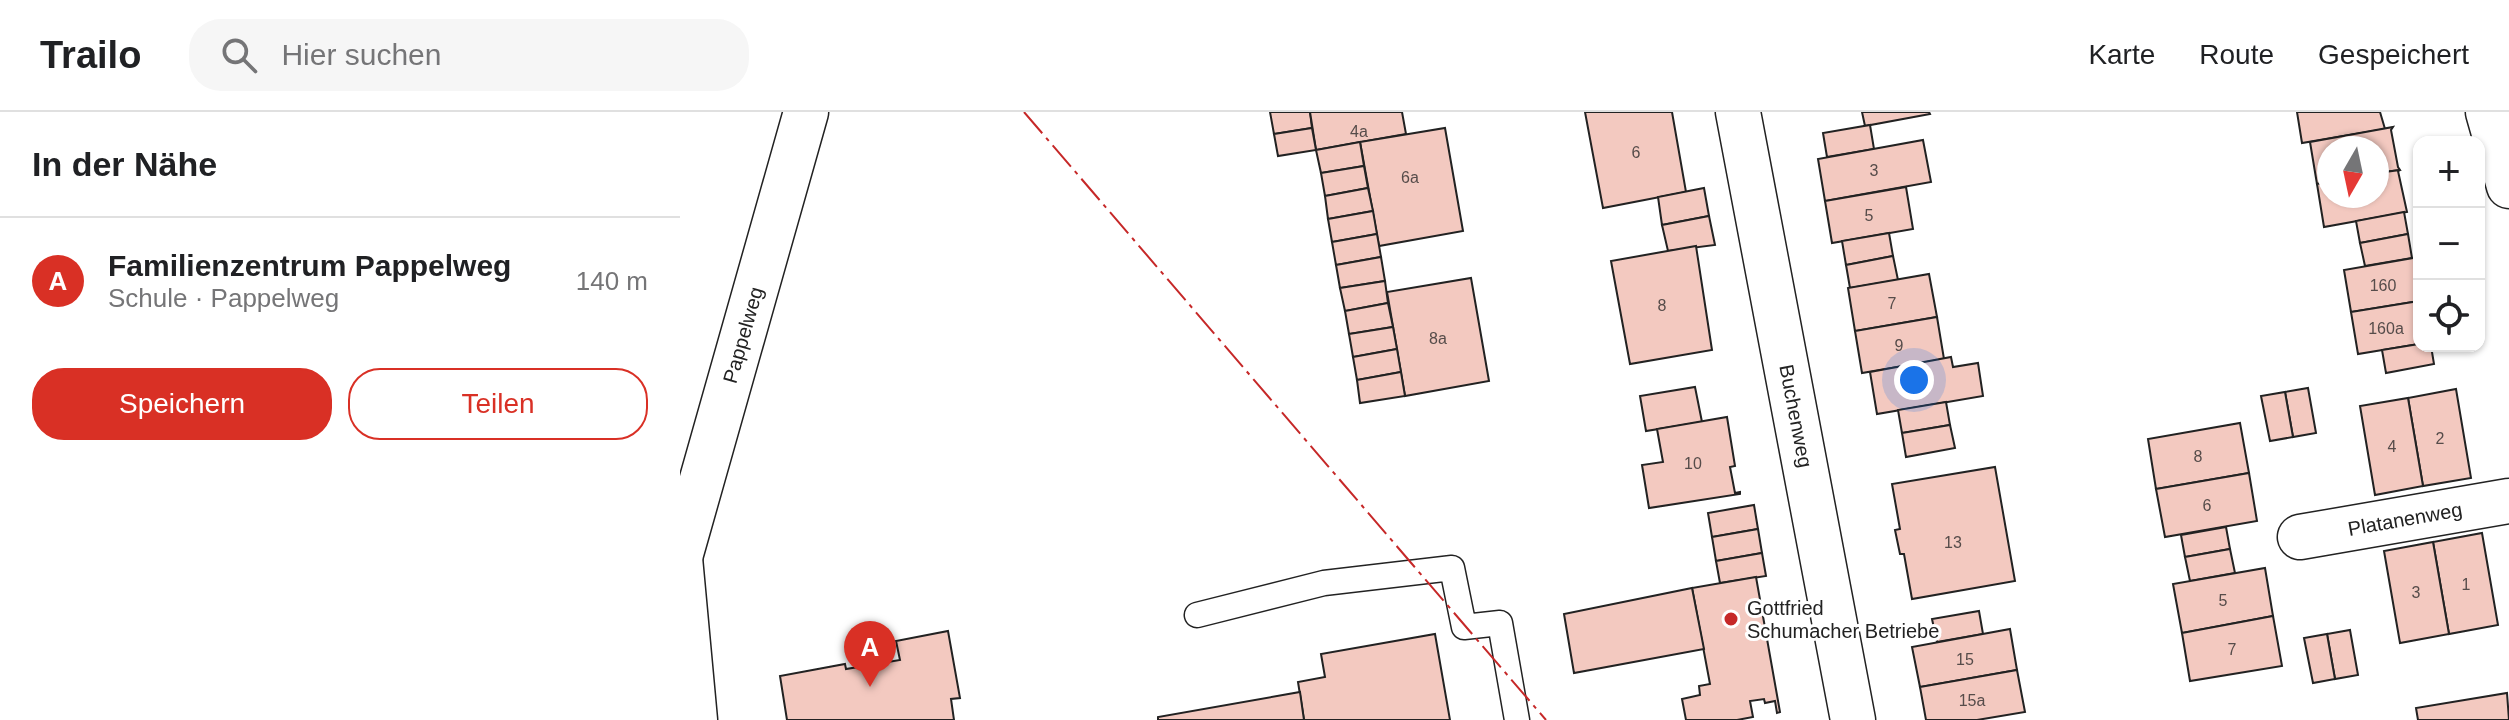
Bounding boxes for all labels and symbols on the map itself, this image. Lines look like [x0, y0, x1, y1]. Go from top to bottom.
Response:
house number: 4a [1350, 123, 1368, 140]
north arrow [2317, 136, 2389, 208]
house number: 6 [1632, 144, 1641, 161]
house number: 3 [1870, 162, 1879, 179]
house number: 6a [1401, 169, 1419, 186]
house number: 5 [1865, 207, 1874, 224]
house number: 160 [2370, 277, 2396, 294]
street label: Pappelweg [719, 284, 767, 386]
house number: 7 [1888, 295, 1897, 312]
house number: 8 [1658, 297, 1667, 314]
house number: 160a [2368, 320, 2404, 337]
house number: 8a [1429, 330, 1447, 347]
house number: 9 [1895, 337, 1904, 354]
your location [1894, 360, 1934, 400]
street label: Buchenweg [1775, 363, 1817, 469]
house number: 2 [2436, 430, 2445, 447]
house number: 4 [2388, 438, 2397, 455]
house number: 8 [2194, 448, 2203, 465]
house number: 10 [1684, 455, 1702, 472]
house number: 6 [2203, 497, 2212, 514]
street label: Platanenweg [2346, 498, 2464, 540]
house number: 13 [1944, 534, 1962, 551]
house number: 1 [2462, 576, 2471, 593]
house number: 3 [2412, 584, 2421, 601]
house number: 5 [2219, 592, 2228, 609]
place label: Gottfried Schumacher Betriebe [1747, 597, 1939, 642]
marker: Gottfried Schumacher Betriebe [1722, 610, 1740, 628]
pin: A [844, 621, 896, 687]
house number: 7 [2228, 641, 2237, 658]
house number: 15 [1956, 651, 1974, 668]
house number: 15a [1959, 692, 1985, 709]

